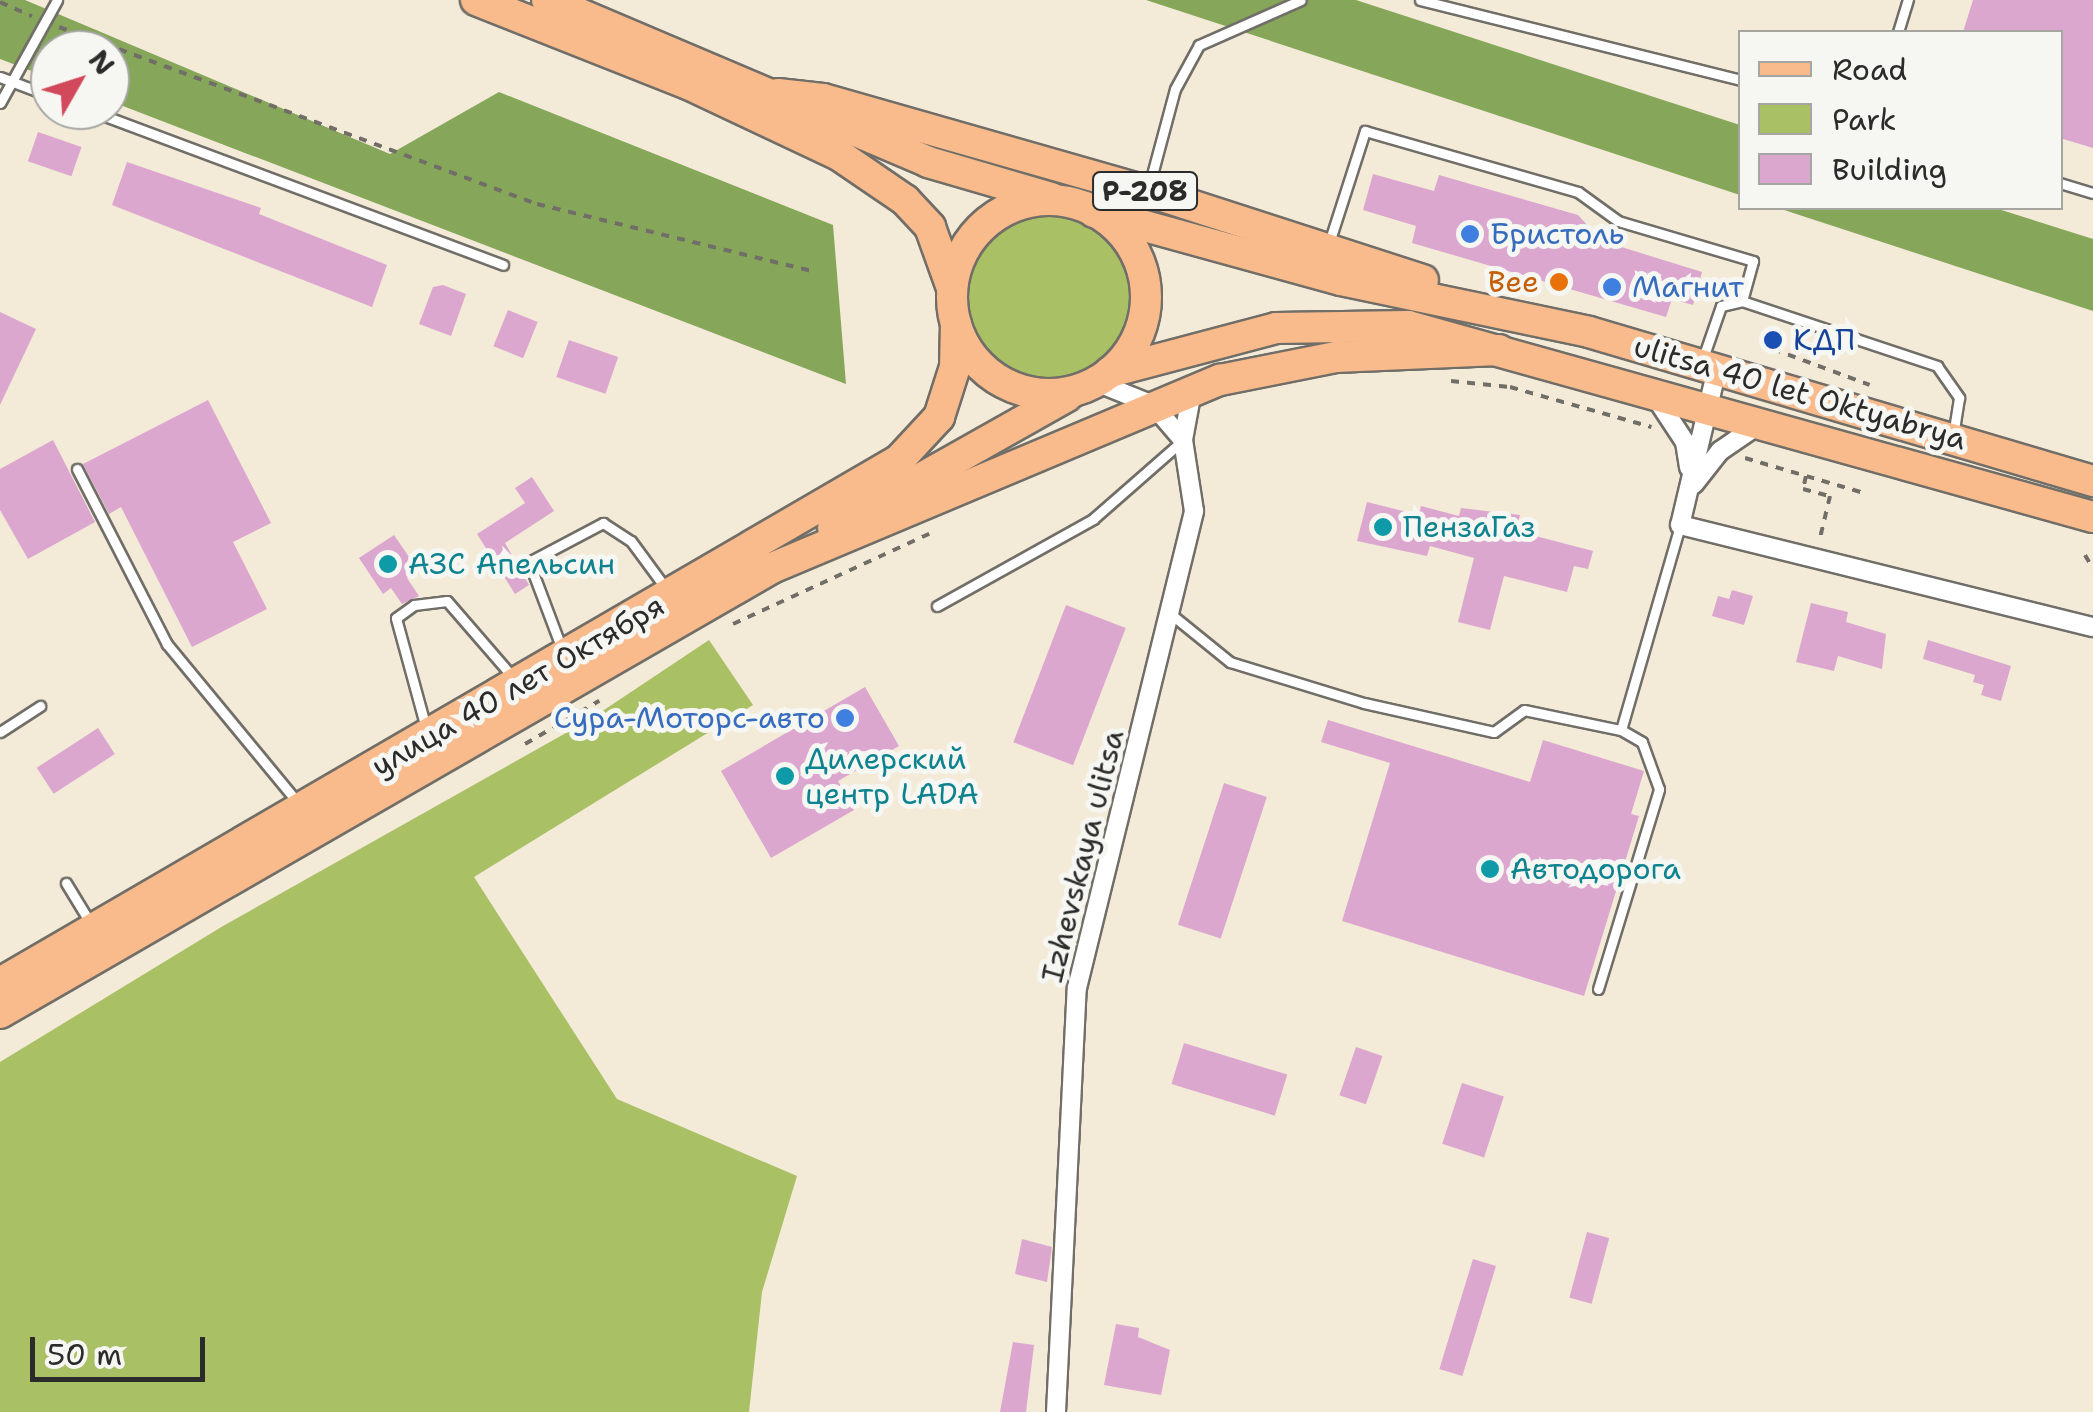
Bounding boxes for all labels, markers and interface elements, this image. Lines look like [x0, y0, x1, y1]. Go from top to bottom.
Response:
north arrow [30, 30, 130, 130]
legend [1738, 30, 2063, 210]
text: N [80, 42, 124, 83]
text: Road [1832, 49, 1907, 90]
text: Park [1832, 99, 1896, 140]
text: Building [1832, 149, 1947, 190]
road number: Р-208 [1090, 168, 1200, 214]
place label: Бристоль [1490, 216, 1624, 252]
marker: Бристоль [1459, 223, 1481, 245]
place label: Bee [1488, 264, 1539, 300]
place label: Магнит [1632, 269, 1744, 305]
marker: Bee [1548, 271, 1570, 293]
marker: Магнит [1601, 276, 1623, 298]
place label: КДП [1793, 322, 1855, 358]
street label: ulitsa 40 let Oktyabrya [1630, 328, 1970, 458]
marker: КДП [1762, 329, 1784, 351]
place label: ПензаГаз [1403, 509, 1536, 545]
marker: ПензаГаз [1372, 516, 1394, 538]
place label: АЗС Апельсин [408, 546, 615, 582]
marker: АЗС Апельсин [377, 553, 399, 575]
street label: улица 40 лет Октября [365, 588, 671, 784]
place label: Сура-Моторс-авто [554, 700, 825, 736]
marker: Сура-Моторс-авто [834, 707, 856, 729]
street label: Izhevskaya ulitsa [1034, 726, 1132, 986]
place label: Дилерский центр LADA [805, 741, 979, 812]
marker: Дилерский центр LADA [774, 765, 796, 787]
place label: Автодорога [1510, 851, 1681, 887]
marker: Автодорога [1479, 858, 1501, 880]
scale bar [35, 1317, 210, 1379]
text: 50 m [47, 1334, 122, 1375]

